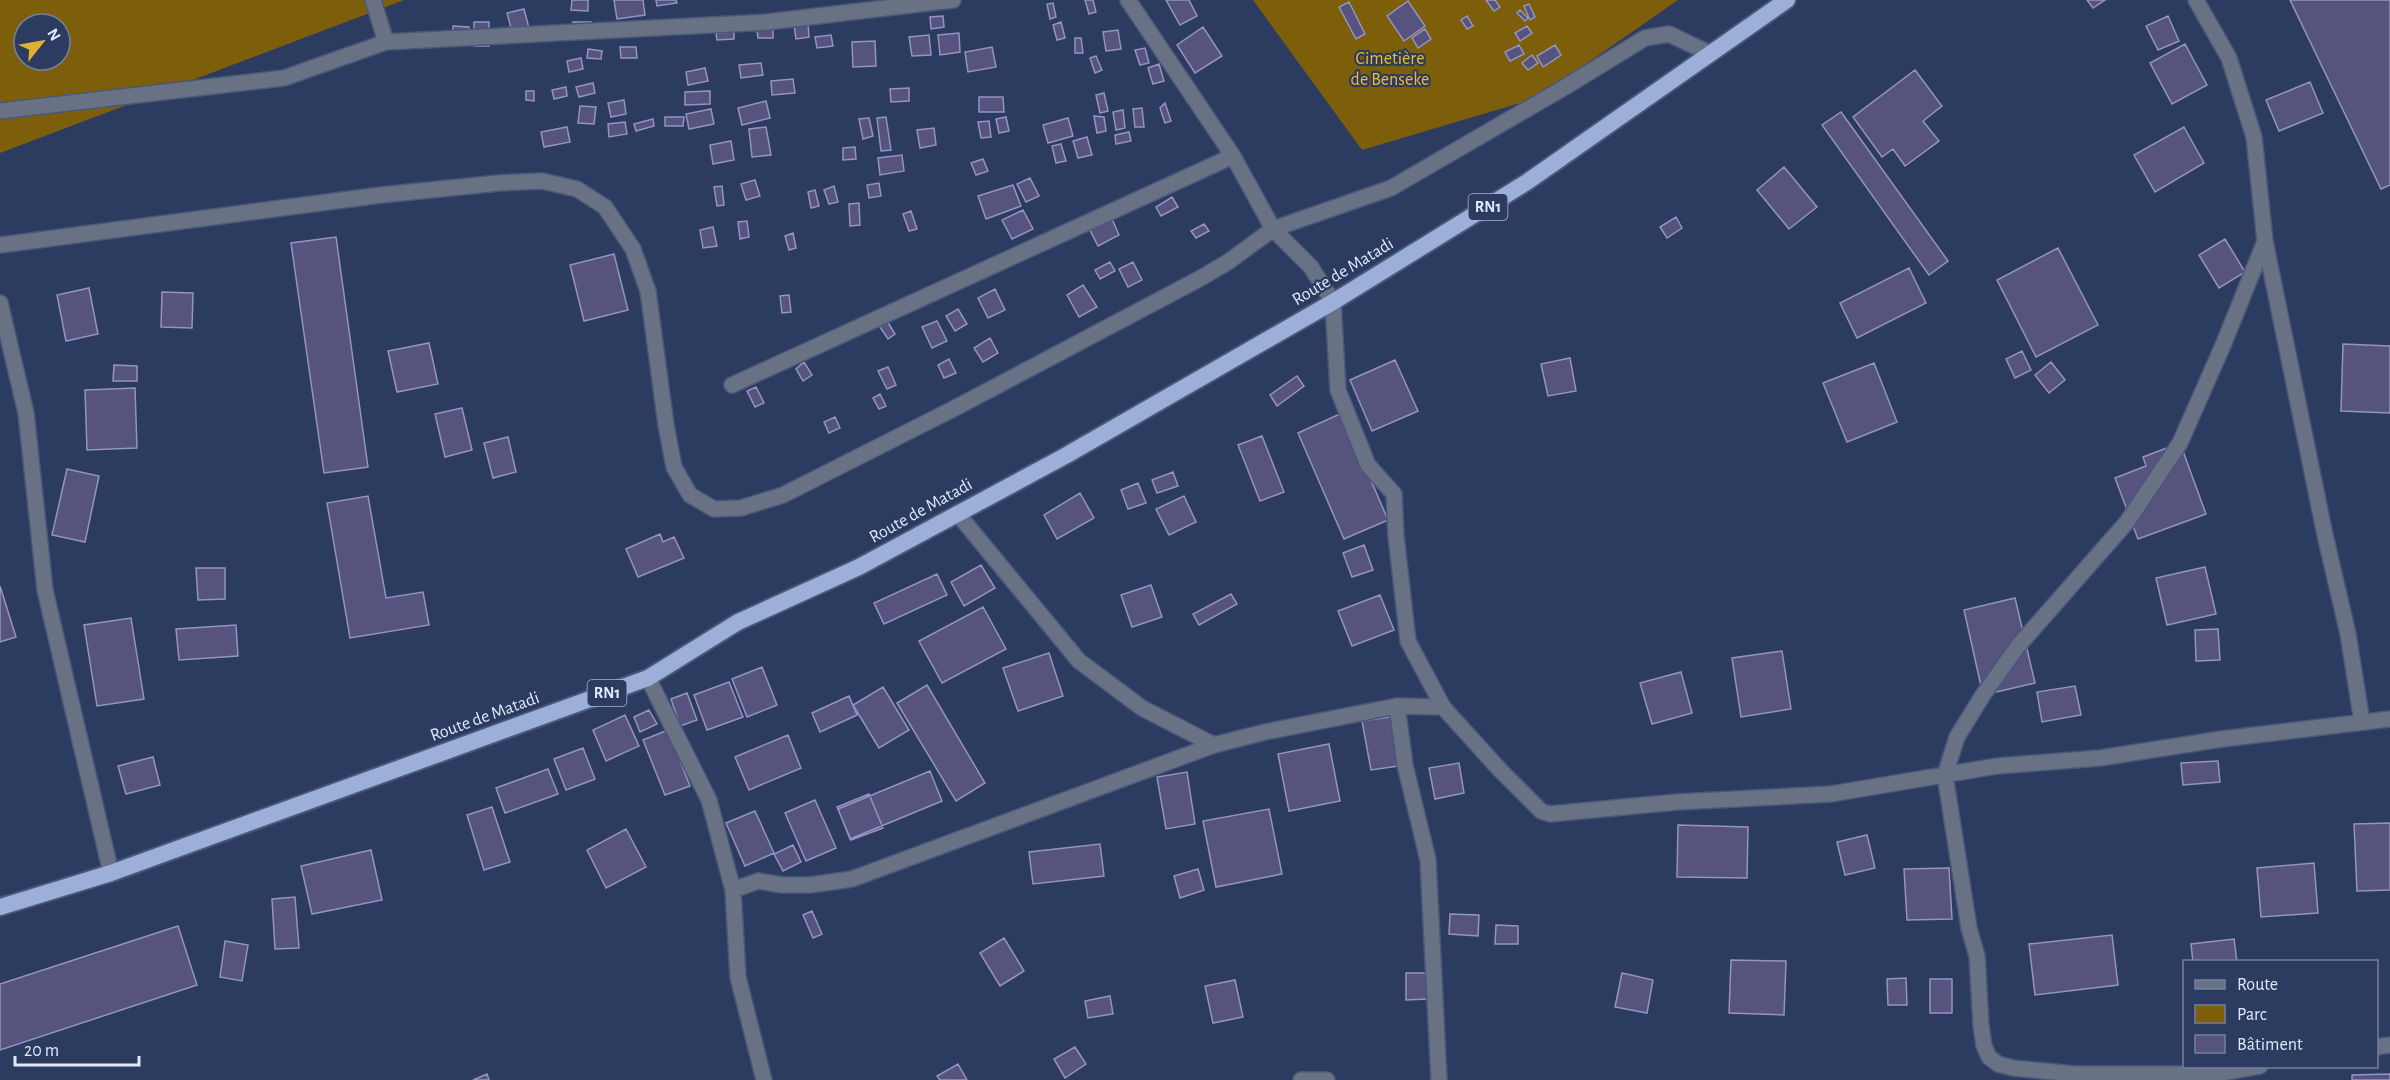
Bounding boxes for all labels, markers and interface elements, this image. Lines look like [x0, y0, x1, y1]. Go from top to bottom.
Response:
north arrow [12, 12, 72, 72]
text: N [44, 26, 64, 44]
park label: Cimetière de Benseke [1351, 50, 1429, 89]
road number: RN1 [1468, 194, 1508, 220]
street label: Route de Matadi [1289, 235, 1397, 309]
street label: Route de Matadi [866, 475, 976, 547]
road number: RN1 [588, 680, 626, 706]
street label: Route de Matadi [428, 689, 542, 745]
legend [2183, 960, 2378, 1068]
text: Route [2237, 976, 2278, 994]
text: Parc [2237, 1006, 2267, 1024]
scale bar [15, 1029, 140, 1067]
text: Bâtiment [2237, 1036, 2303, 1054]
text: 20 m [24, 1042, 59, 1060]

